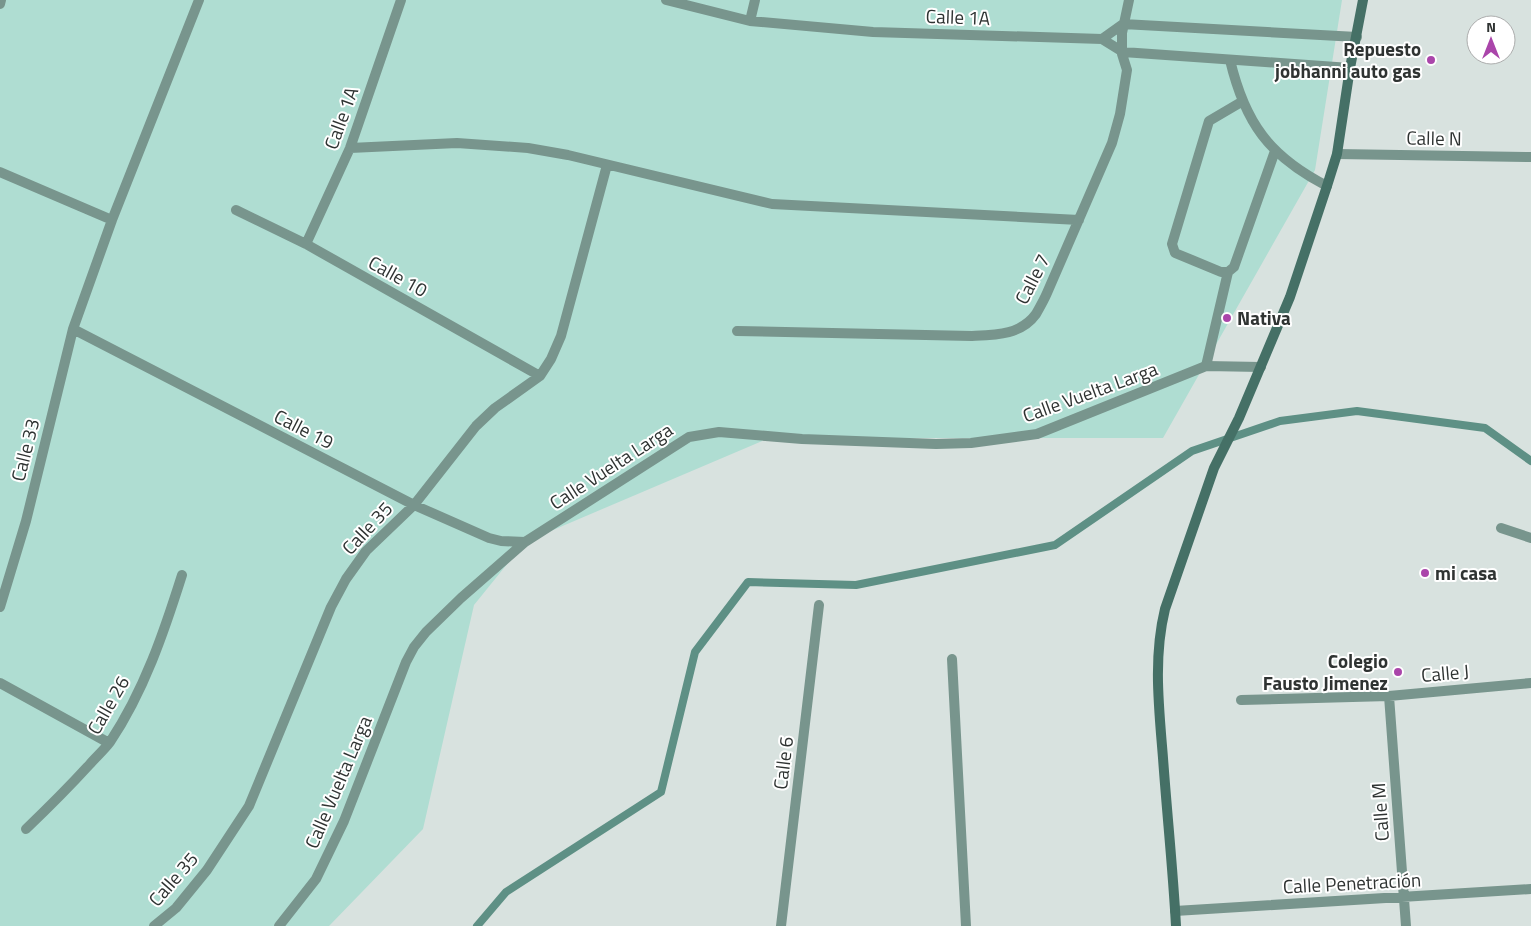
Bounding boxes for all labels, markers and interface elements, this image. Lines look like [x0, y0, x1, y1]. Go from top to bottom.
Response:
street label: Calle 1A [925, 1, 991, 32]
north arrow [1466, 15, 1516, 65]
text: N [1486, 16, 1496, 37]
place label: Repuesto jobhanni auto gas [1274, 34, 1421, 85]
marker: Repuesto jobhanni auto gas [1425, 54, 1437, 66]
street label: Calle 1A [316, 83, 365, 153]
street label: Calle N [1406, 123, 1462, 152]
street label: Calle 10 [363, 247, 433, 304]
street label: Calle 7 [1007, 249, 1057, 309]
place label: Nativa [1237, 303, 1291, 332]
marker: Nativa [1221, 312, 1233, 324]
street label: Calle Vuelta Larga [1018, 353, 1162, 429]
street label: Calle 19 [269, 401, 339, 456]
street label: Calle 33 [3, 415, 46, 484]
street label: Calle Vuelta Larga [543, 415, 678, 516]
street label: Calle 35 [334, 494, 399, 561]
place label: mi casa [1435, 558, 1497, 587]
marker: mi casa [1419, 567, 1431, 579]
place label: Colegio Fausto Jimenez [1263, 646, 1388, 697]
street label: Calle J [1420, 656, 1470, 689]
marker: Colegio Fausto Jimenez [1392, 666, 1404, 678]
street label: Calle 26 [79, 670, 136, 740]
street label: Calle Vuelta Larga [296, 710, 379, 853]
street label: Calle 6 [765, 735, 800, 791]
street label: Calle M [1363, 782, 1396, 842]
street label: Calle 35 [141, 845, 204, 912]
street label: Calle Penetración [1282, 864, 1422, 901]

